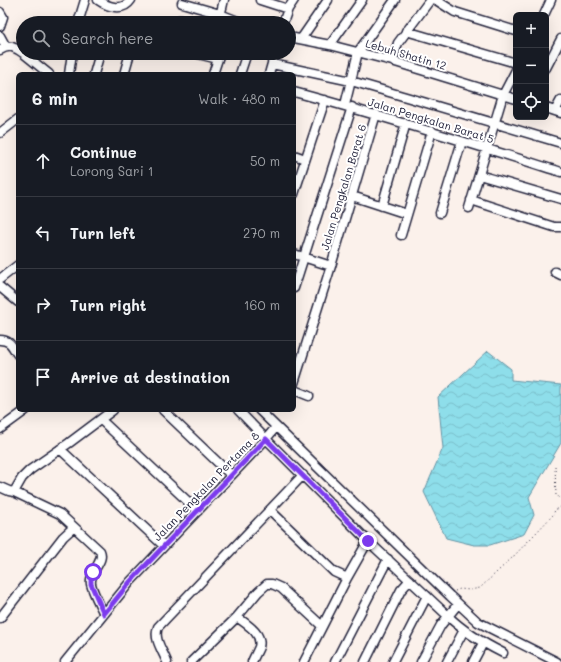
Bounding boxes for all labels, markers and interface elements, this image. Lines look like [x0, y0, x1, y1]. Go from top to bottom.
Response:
map controls [513, 12, 549, 120]
button: + [513, 12, 549, 48]
search box [16, 16, 296, 60]
icon: search [30, 27, 52, 49]
text: Search here [62, 28, 153, 48]
street label: Lebuh Shatin 12 [364, 35, 448, 73]
button: − [513, 48, 549, 84]
button: locate [513, 84, 549, 120]
text: 6 min [32, 87, 77, 109]
text: Walk · 480 m [198, 90, 280, 107]
street label: Jalan Pengkalan Barat 5 [366, 94, 496, 146]
street label: Jalan Pengkalan Barat 6 [317, 122, 369, 252]
text: Continue [70, 142, 137, 162]
icon: ahead [32, 150, 54, 172]
text: 50 m [250, 152, 280, 169]
text: Lorong Sari 1 [70, 162, 154, 179]
icon: left [32, 222, 54, 244]
text: Turn left [70, 223, 135, 243]
text: 270 m [243, 224, 280, 241]
icon: right [32, 294, 54, 316]
text: Turn right [70, 295, 147, 315]
text: 160 m [244, 296, 280, 313]
icon: arrive [32, 366, 54, 388]
text: Arrive at destination [70, 367, 230, 387]
street label: Jalan Pengkalan Pertama 8 [150, 428, 263, 544]
route end [359, 532, 377, 550]
route start [84, 563, 102, 581]

